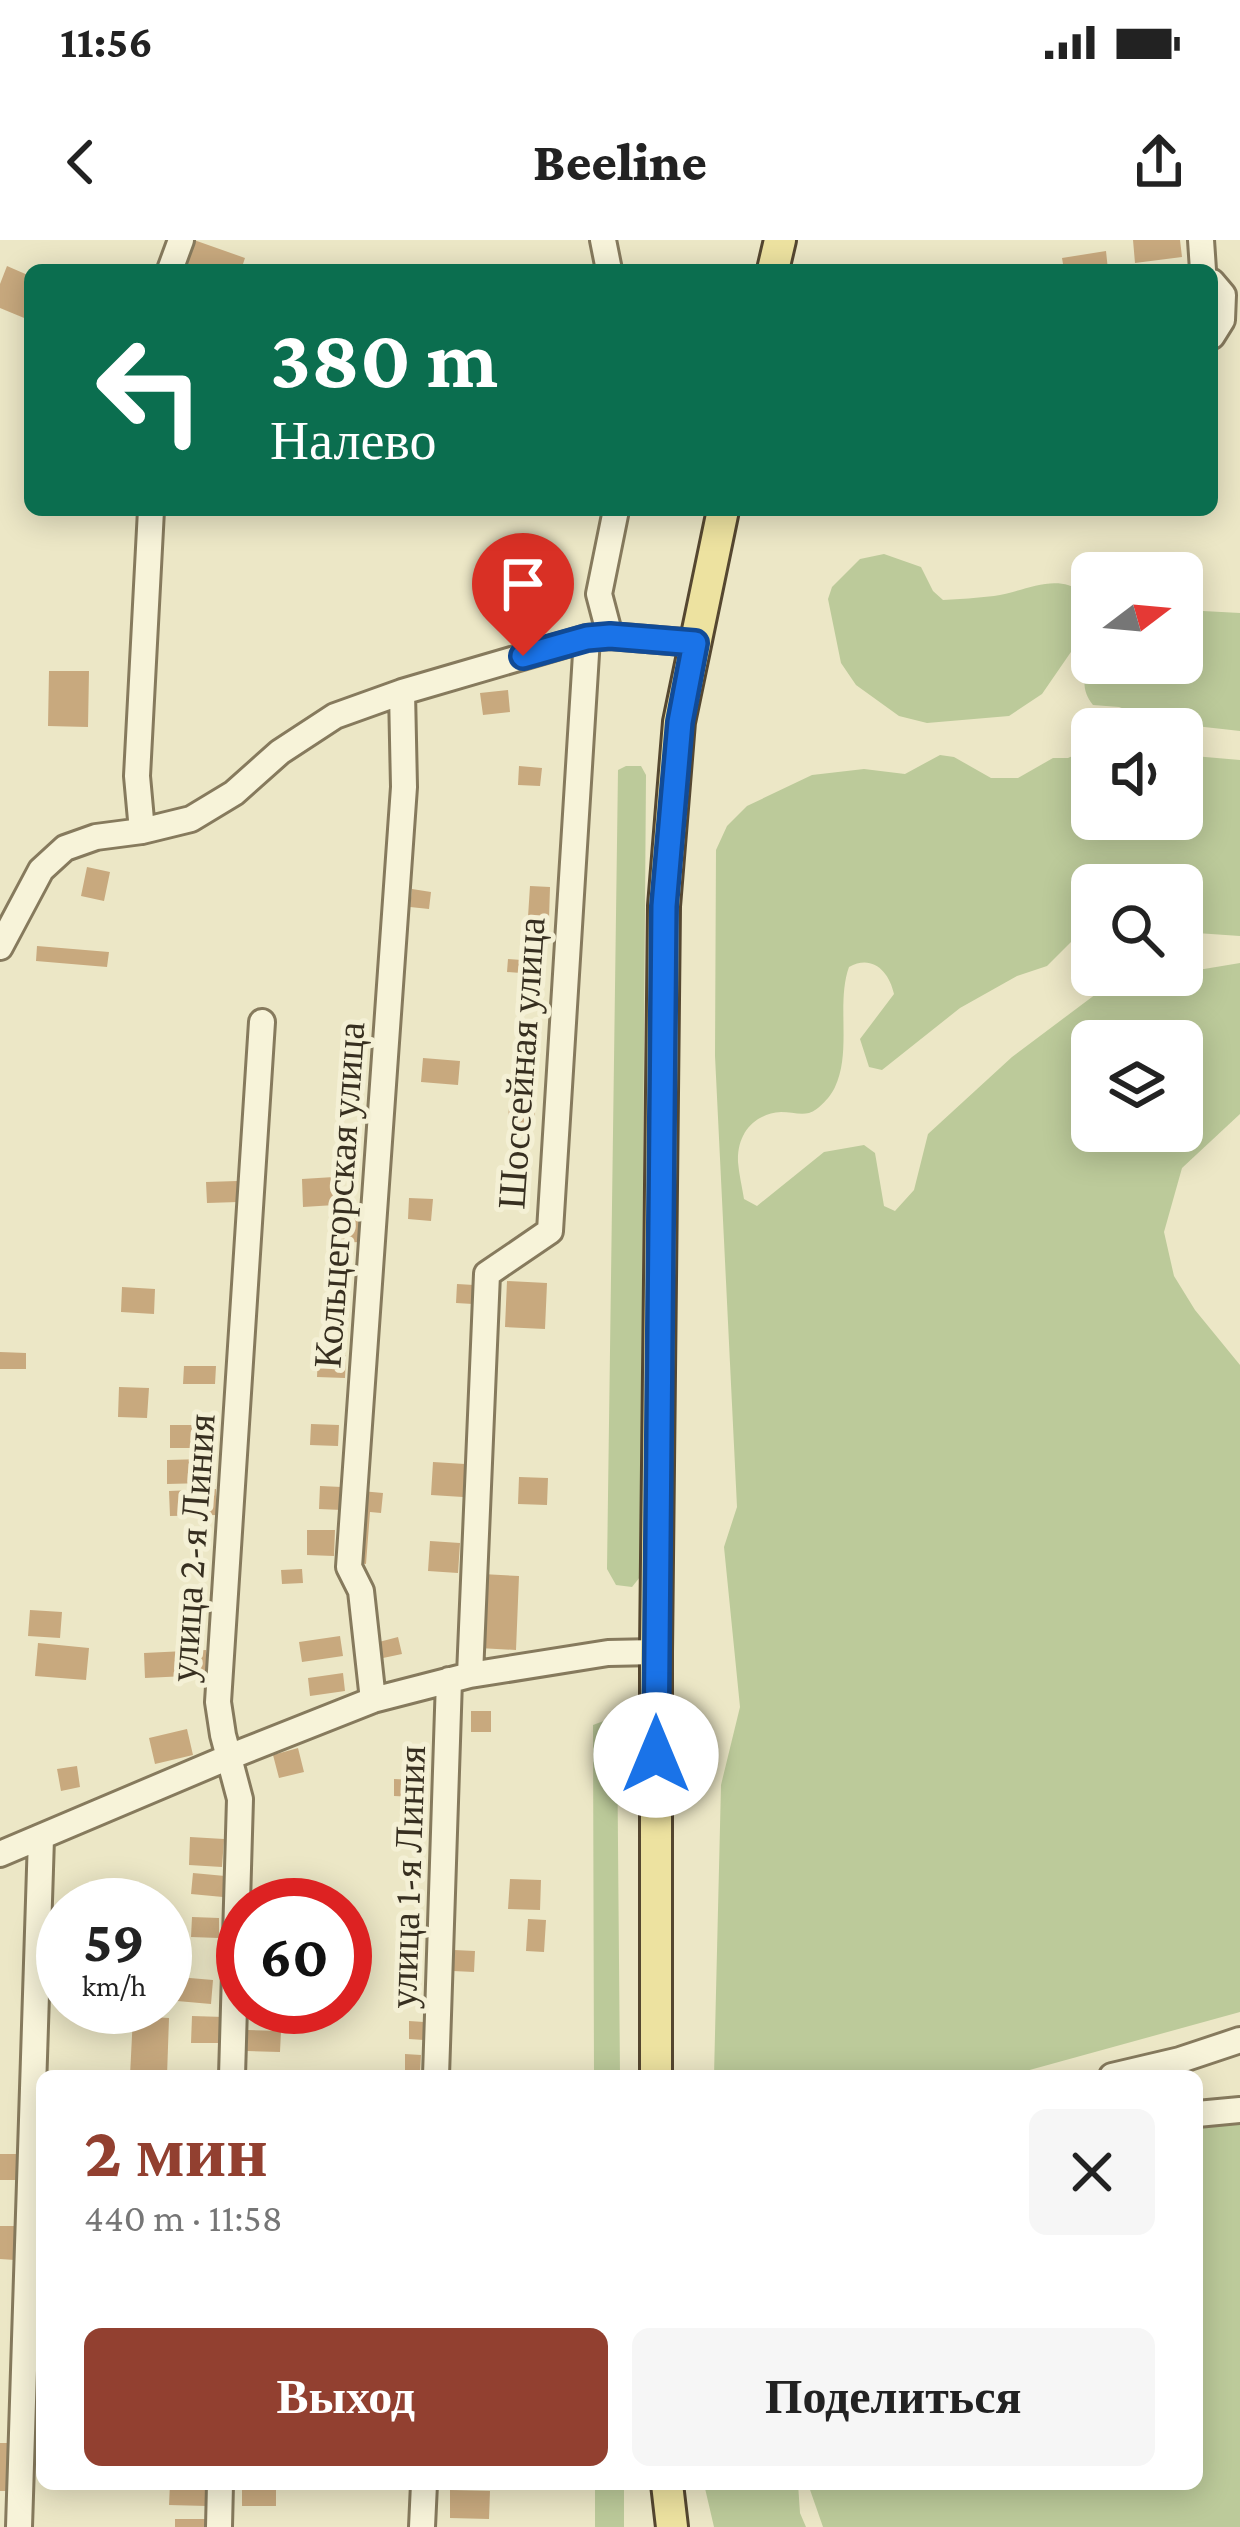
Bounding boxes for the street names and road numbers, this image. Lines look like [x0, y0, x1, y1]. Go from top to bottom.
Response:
street label: Шоссейная улица [489, 915, 554, 1211]
street label: Кольцегорская улица [305, 1020, 374, 1370]
street label: улица 2-я Линия [161, 1412, 224, 1684]
street label: улица 1-я Линия [381, 1745, 434, 2009]

